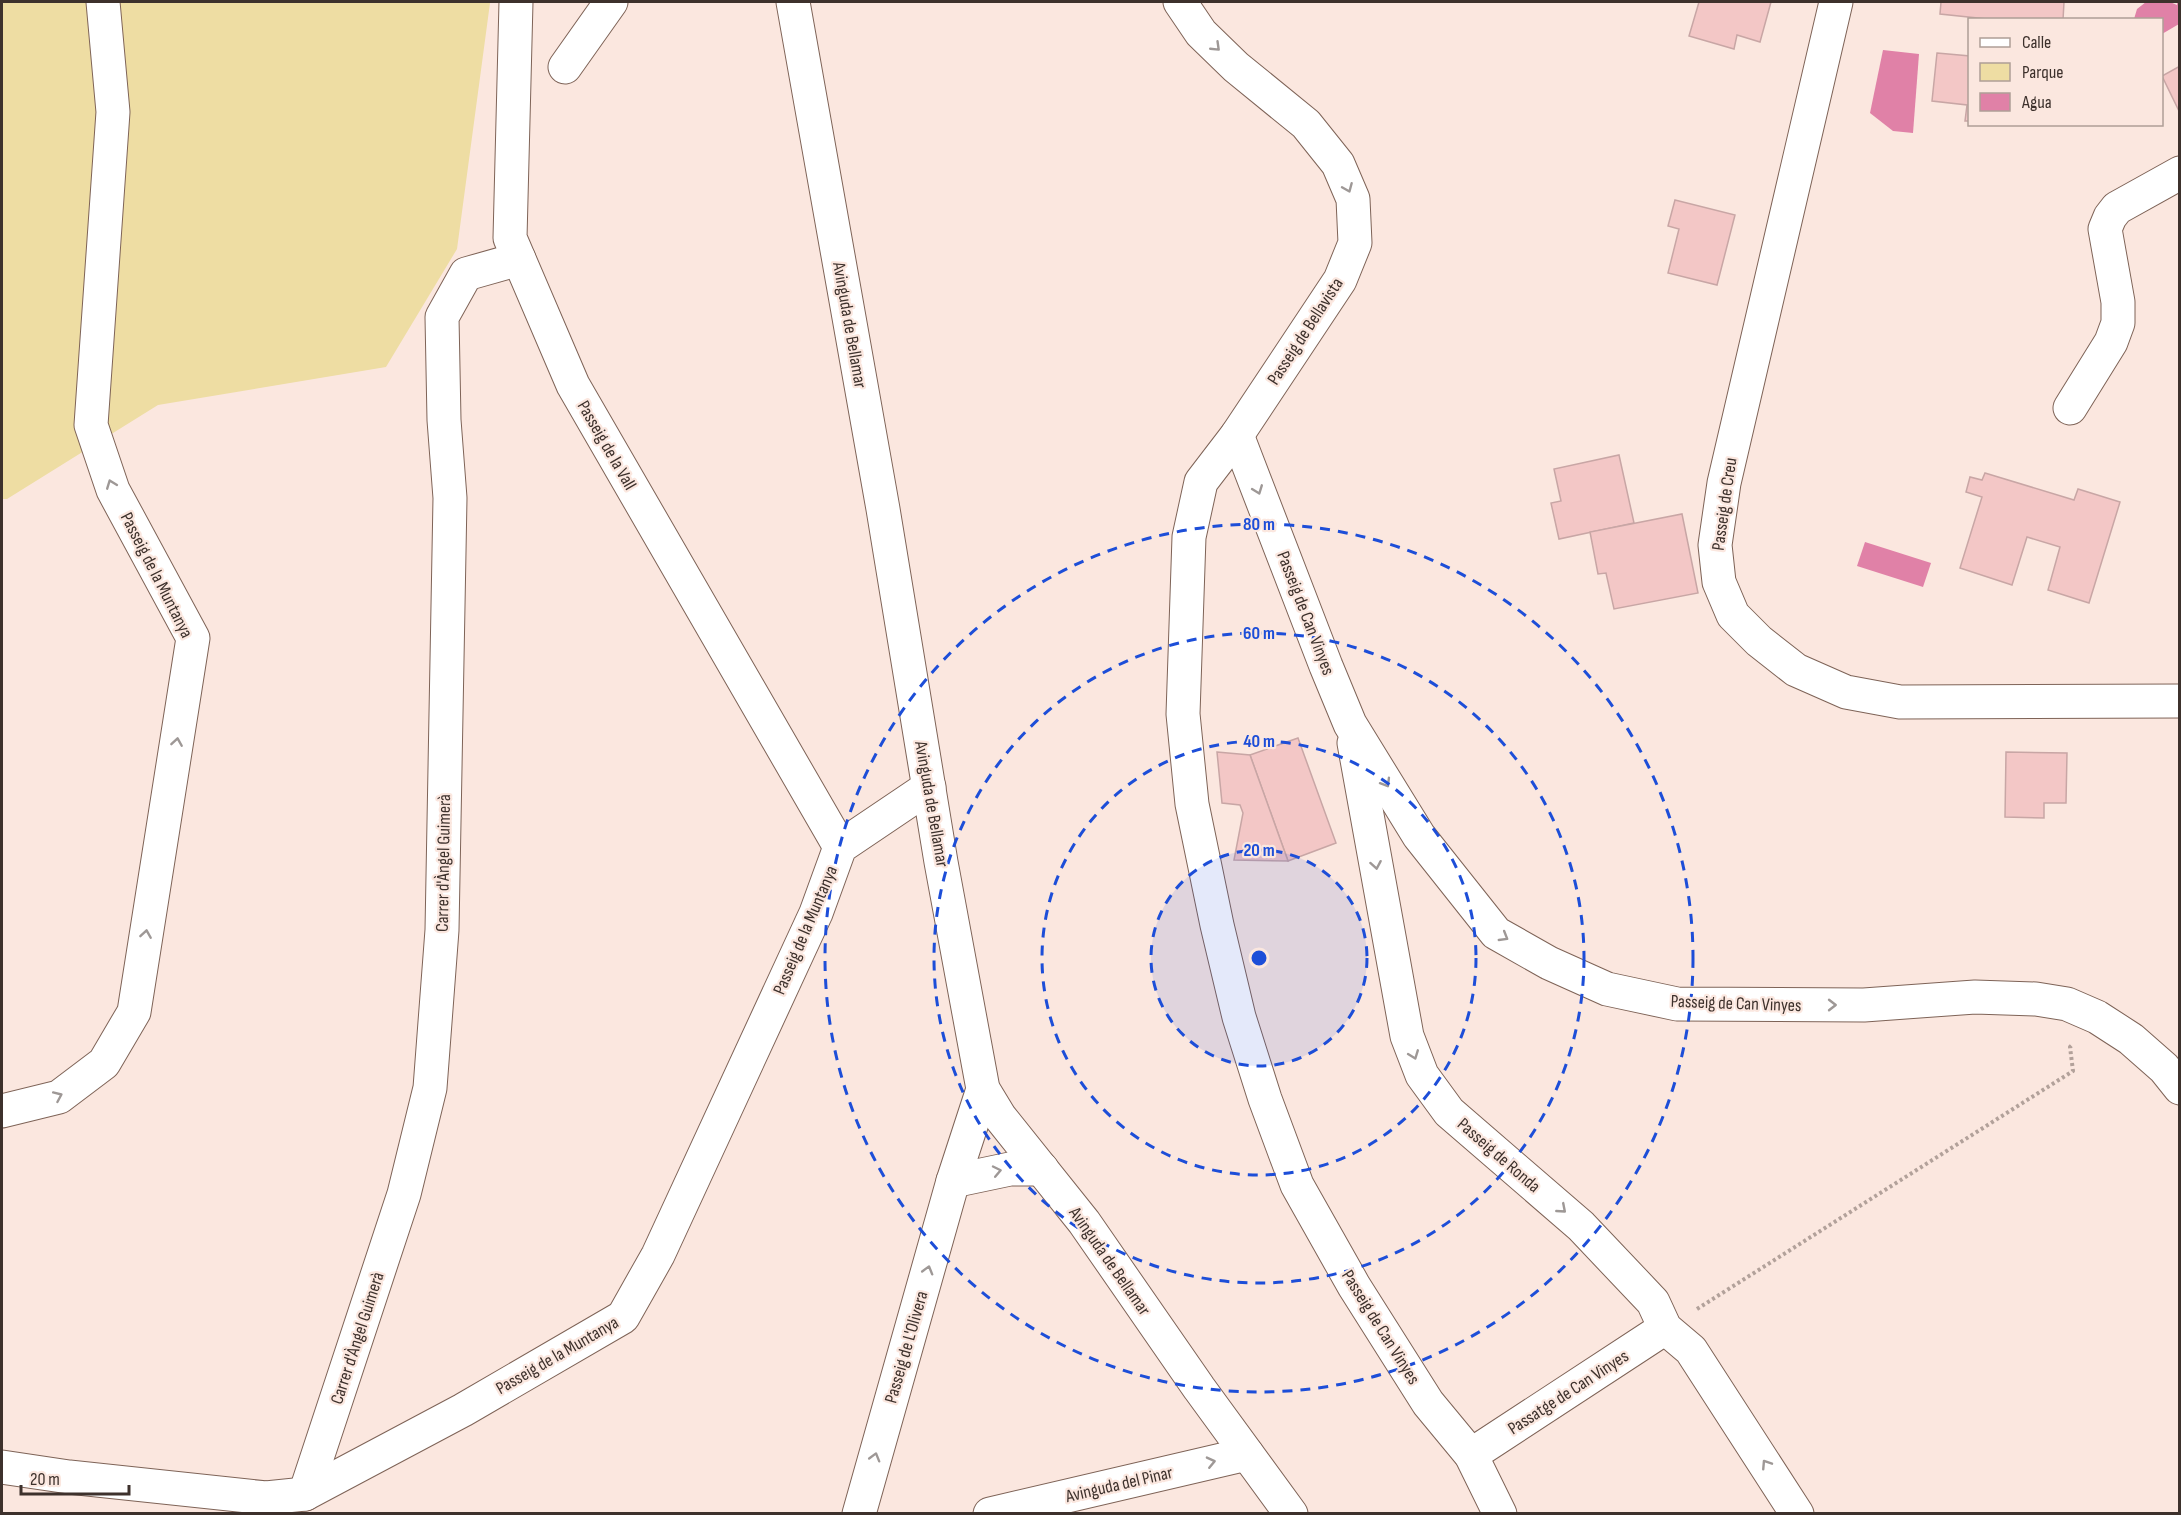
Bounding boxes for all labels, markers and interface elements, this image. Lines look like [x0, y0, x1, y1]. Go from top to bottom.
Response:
legend [1968, 18, 2163, 126]
text: Calle [2022, 32, 2051, 53]
one-way arrow [1208, 40, 1219, 51]
text: Parque [2022, 62, 2063, 83]
text: Agua [2021, 92, 2052, 113]
one-way arrow [1340, 181, 1352, 192]
street label: Avinguda de Bellamar [828, 259, 871, 390]
street label: Passeig de Bellavista [1263, 274, 1348, 389]
street label: Passeig de la Vall [573, 397, 641, 494]
street label: Passeig de Creu [1708, 456, 1741, 552]
one-way arrow [106, 480, 119, 490]
one-way arrow [1251, 484, 1264, 495]
street label: Passeig de la Muntanya [116, 509, 197, 642]
text: 80 m [1243, 514, 1275, 535]
street label: Passeig de Can Vinyes [1272, 548, 1339, 678]
text: 60 m [1243, 623, 1275, 644]
text: 40 m [1243, 731, 1275, 752]
one-way arrow [170, 737, 182, 746]
street label: Avinguda de Bellamar [910, 738, 953, 869]
one-way arrow [1379, 777, 1391, 787]
street label: Carrer d'Àngel Guimerà [432, 794, 455, 932]
text: 20 m [1243, 840, 1275, 861]
one-way arrow [1369, 859, 1382, 869]
street label: Passeig de la Muntanya [769, 863, 842, 998]
one-way arrow [140, 930, 152, 939]
one-way arrow [1498, 930, 1508, 942]
centre of rings [1249, 948, 1269, 968]
street label: Passeig de Can Vinyes [1670, 991, 1802, 1016]
one-way arrow [1828, 999, 1837, 1011]
one-way arrow [1407, 1050, 1420, 1060]
one-way arrow [51, 1091, 62, 1103]
street label: Passeig de Ronda [1453, 1114, 1544, 1197]
one-way arrow [992, 1165, 1002, 1178]
street label: Avinguda de Bellamar [1064, 1202, 1155, 1320]
one-way arrow [1555, 1202, 1566, 1213]
one-way arrow [920, 1265, 933, 1275]
street label: Passeig de Can Vinyes [1337, 1266, 1424, 1388]
street label: Carrer d'Àngel Guimerà [326, 1269, 389, 1407]
street label: Passeig de L'Olivera [880, 1289, 933, 1406]
street label: Passeig de la Muntanya [492, 1312, 622, 1399]
street label: Passatge de Can Vinyes [1504, 1346, 1633, 1439]
one-way arrow [867, 1452, 880, 1462]
one-way arrow [1206, 1457, 1216, 1470]
scale bar [21, 1458, 129, 1496]
one-way arrow [1761, 1460, 1773, 1470]
street label: Avinguda del Pinar [1063, 1462, 1175, 1507]
text: 20 m [30, 1469, 60, 1490]

